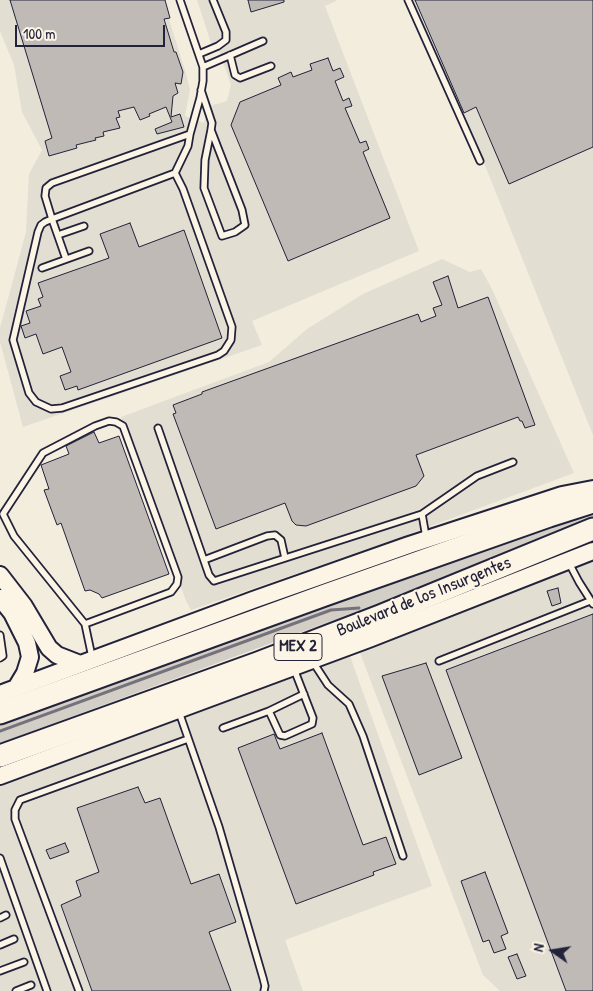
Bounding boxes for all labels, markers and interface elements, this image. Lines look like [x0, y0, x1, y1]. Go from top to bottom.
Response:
scale bar [18, 15, 168, 47]
text: 100 m [23, 23, 56, 44]
street label: Boulevard de los Insurgentes [334, 552, 514, 642]
road number: MEX 2 [274, 634, 322, 660]
north arrow [528, 926, 578, 976]
text: N [528, 942, 548, 953]

